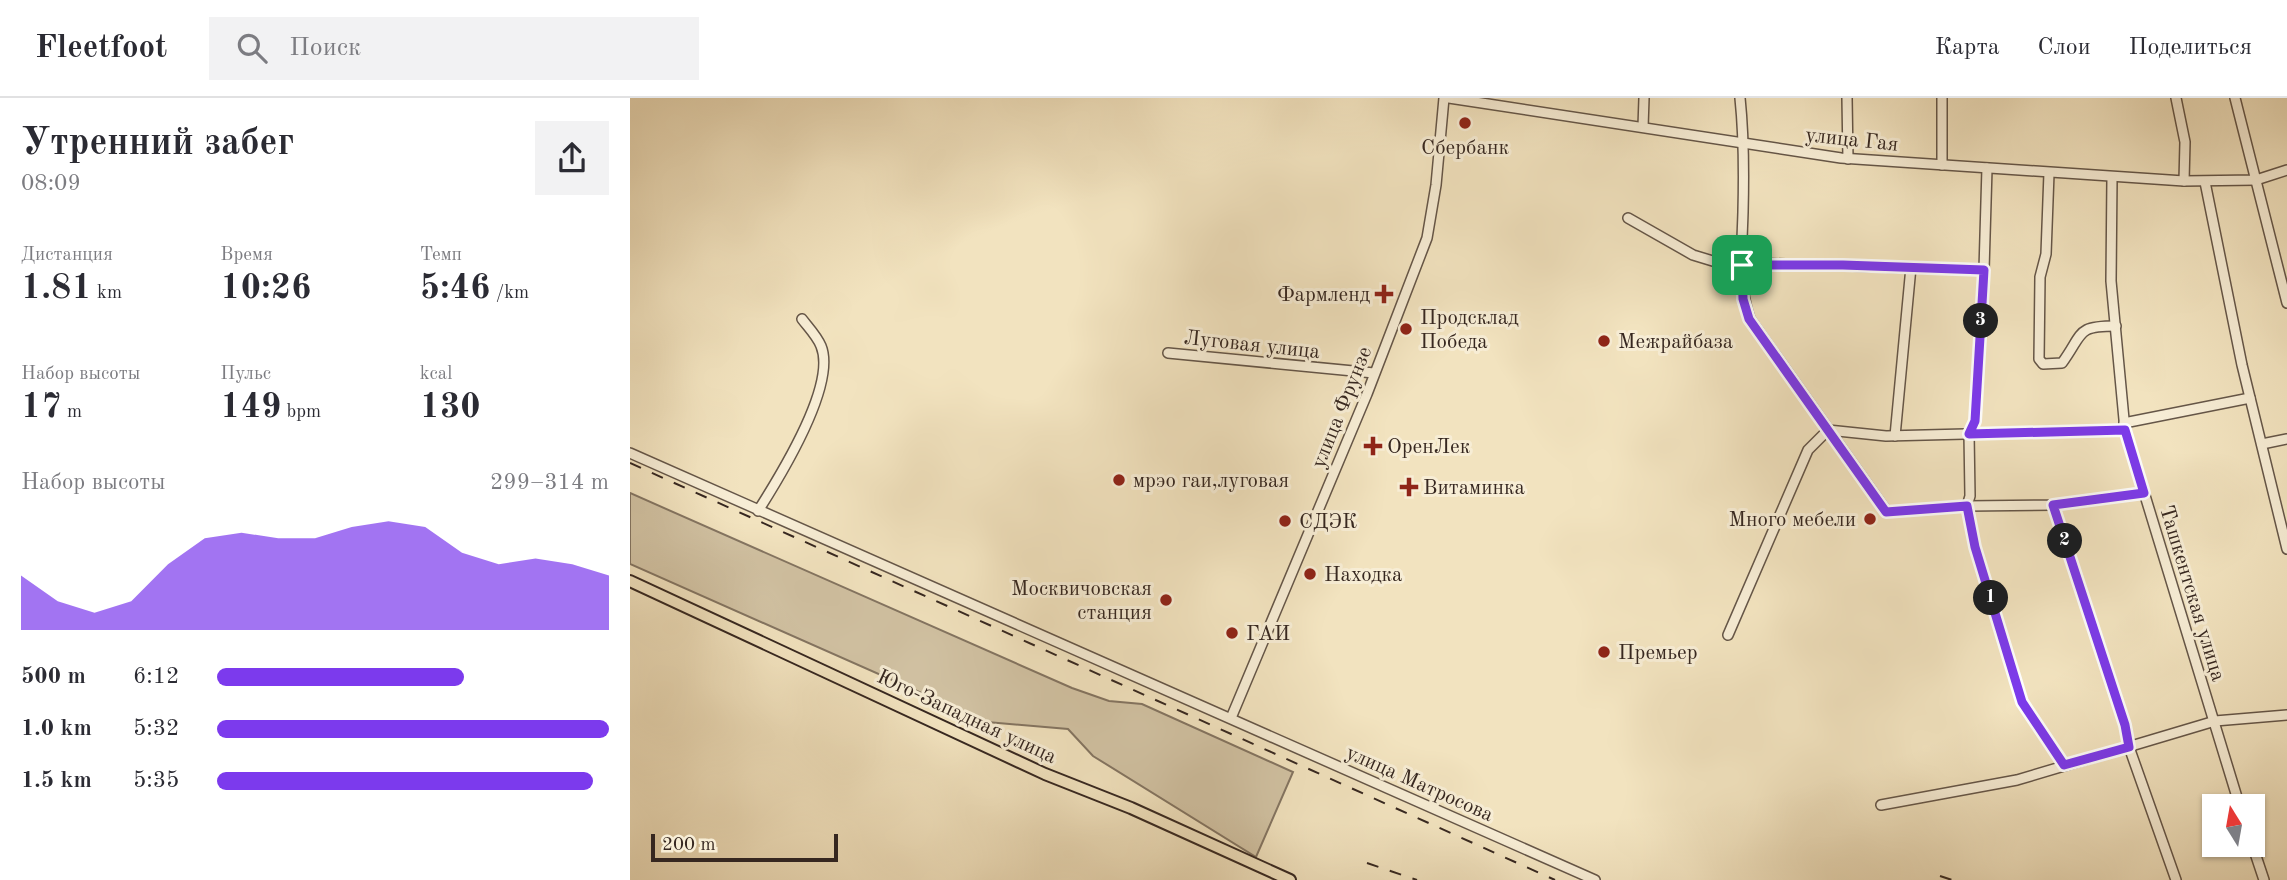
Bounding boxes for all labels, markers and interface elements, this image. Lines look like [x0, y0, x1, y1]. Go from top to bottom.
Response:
search box [209, 17, 699, 80]
icon: search [233, 29, 271, 67]
text: Fleetfoot [35, 32, 167, 65]
text: Поиск [289, 35, 361, 61]
text: Карта [1935, 36, 2000, 60]
text: Слои [2038, 36, 2091, 60]
text: Поделиться [2129, 36, 2252, 60]
marker: Сбербанк [1457, 115, 1473, 131]
button: share [535, 121, 609, 195]
text: Утренний забег [21, 125, 294, 163]
street label: улица Гая [1804, 125, 1899, 156]
place label: Сбербанк [1421, 138, 1509, 159]
text: 08:09 [21, 172, 81, 195]
pin [1712, 235, 1772, 295]
text: Дистанция [21, 246, 113, 265]
text: Время [220, 246, 273, 265]
text: Темп [420, 246, 462, 265]
icon: arrive [1723, 246, 1761, 284]
text: 1.81 [21, 271, 92, 306]
text: 10:26 [220, 271, 311, 306]
text: 5:46 [420, 271, 490, 306]
text: km [92, 284, 122, 303]
text: /km [490, 284, 529, 303]
place label: Фармленд [1277, 285, 1371, 306]
marker: Фармленд [1376, 286, 1392, 302]
pin: 3 [1964, 304, 1998, 339]
place label: Продсклад Победа [1420, 308, 1519, 353]
text: 3 [1975, 311, 1986, 330]
marker: Продсклад Победа [1398, 321, 1414, 337]
street label: Луговая улица [1183, 328, 1321, 363]
place label: Межрайбаза [1618, 332, 1733, 353]
marker: Межрайбаза [1596, 333, 1612, 349]
street label: улица Фрунзе [1308, 344, 1376, 471]
text: Набор высоты [21, 365, 140, 384]
text: Пульс [220, 365, 271, 384]
text: kcal [420, 365, 452, 384]
text: 17 [21, 390, 62, 425]
text: 149 [220, 390, 281, 425]
text: 130 [420, 390, 481, 425]
text: m [62, 403, 82, 422]
text: bpm [281, 403, 321, 422]
place label: ОренЛек [1387, 437, 1471, 458]
marker: ОренЛек [1365, 438, 1381, 454]
text: Набор высоты [21, 471, 165, 494]
text: 299–314 m [490, 471, 609, 494]
place label: мрэо гаи,луговая [1133, 471, 1289, 492]
marker: мрэо гаи,луговая [1111, 472, 1127, 488]
place label: Витаминка [1423, 478, 1525, 499]
marker: Витаминка [1401, 479, 1417, 495]
street label: Ташкентская улица [2155, 503, 2228, 684]
place label: Много мебели [1728, 510, 1856, 531]
marker: Много мебели [1862, 511, 1878, 527]
place label: СДЭК [1299, 512, 1357, 533]
marker: СДЭК [1277, 513, 1293, 529]
pin: 2 [2048, 524, 2082, 558]
text: 2 [2059, 531, 2070, 550]
place label: Находка [1324, 565, 1402, 586]
marker: Находка [1302, 566, 1318, 582]
place label: Москвичовская станция [1011, 579, 1152, 624]
pin: 1 [1974, 580, 2008, 616]
text: 1 [1985, 588, 1996, 607]
marker: Москвичовская станция [1158, 592, 1174, 608]
place label: ГАИ [1246, 624, 1290, 645]
marker: ГАИ [1224, 625, 1240, 641]
place label: Премьер [1618, 643, 1698, 664]
marker: Премьер [1596, 644, 1612, 660]
text: 500 m [21, 665, 86, 688]
text: 6:12 [133, 665, 179, 688]
street label: Юго-Западная улица [873, 667, 1059, 768]
text: 1.0 km [21, 717, 92, 740]
text: 5:32 [133, 717, 179, 740]
street label: улица Матросова [1343, 742, 1496, 826]
text: 1.5 km [21, 769, 92, 792]
text: 5:35 [133, 769, 179, 792]
north arrow [2202, 794, 2264, 858]
map controls [2202, 794, 2265, 857]
scale bar [651, 831, 838, 863]
text: 200 m [662, 836, 715, 855]

